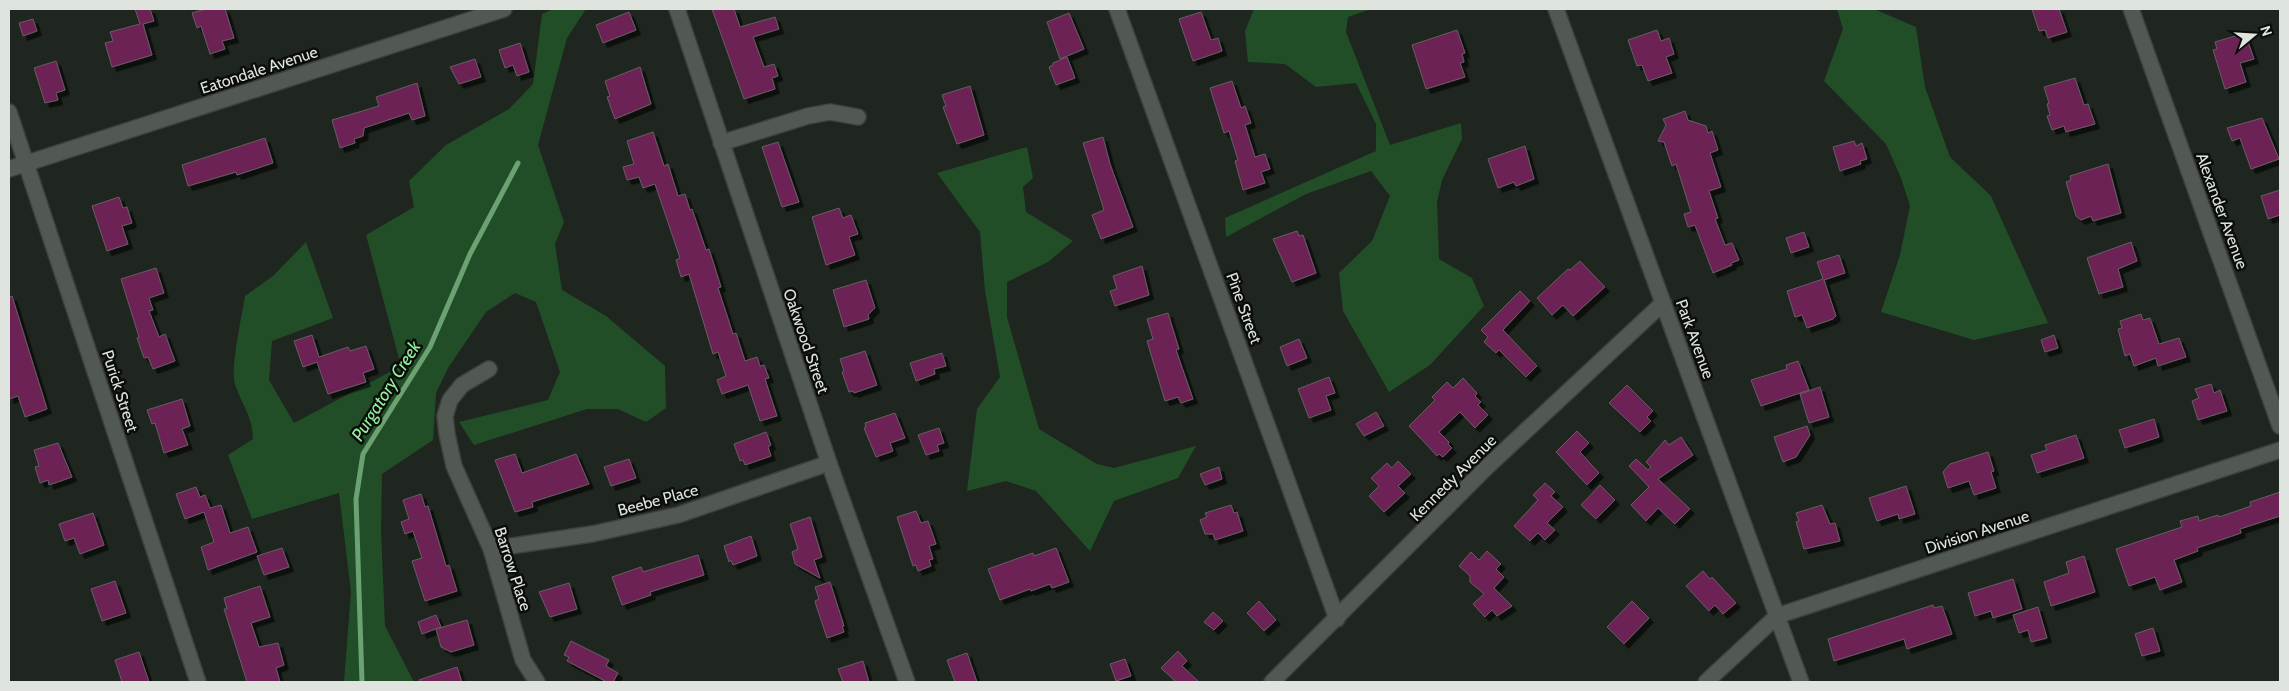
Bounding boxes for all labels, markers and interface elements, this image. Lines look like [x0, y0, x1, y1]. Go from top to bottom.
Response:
north arrow [2229, 10, 2279, 60]
text: N [2256, 23, 2276, 38]
street label: Eatondale Avenue [198, 42, 320, 98]
street label: Alexander Avenue [2192, 150, 2252, 272]
street label: Pine Street [1222, 270, 1266, 347]
street label: Oakwood Street [779, 286, 833, 397]
street label: Park Avenue [1672, 297, 1718, 381]
water label: Purgatory Creek [347, 336, 426, 445]
street label: Purick Street [98, 348, 142, 435]
street label: Kennedy Avenue [1406, 431, 1500, 525]
street label: Beebe Place [616, 480, 700, 520]
street label: Division Avenue [1923, 506, 2031, 558]
street label: Barrow Place [491, 525, 535, 613]

